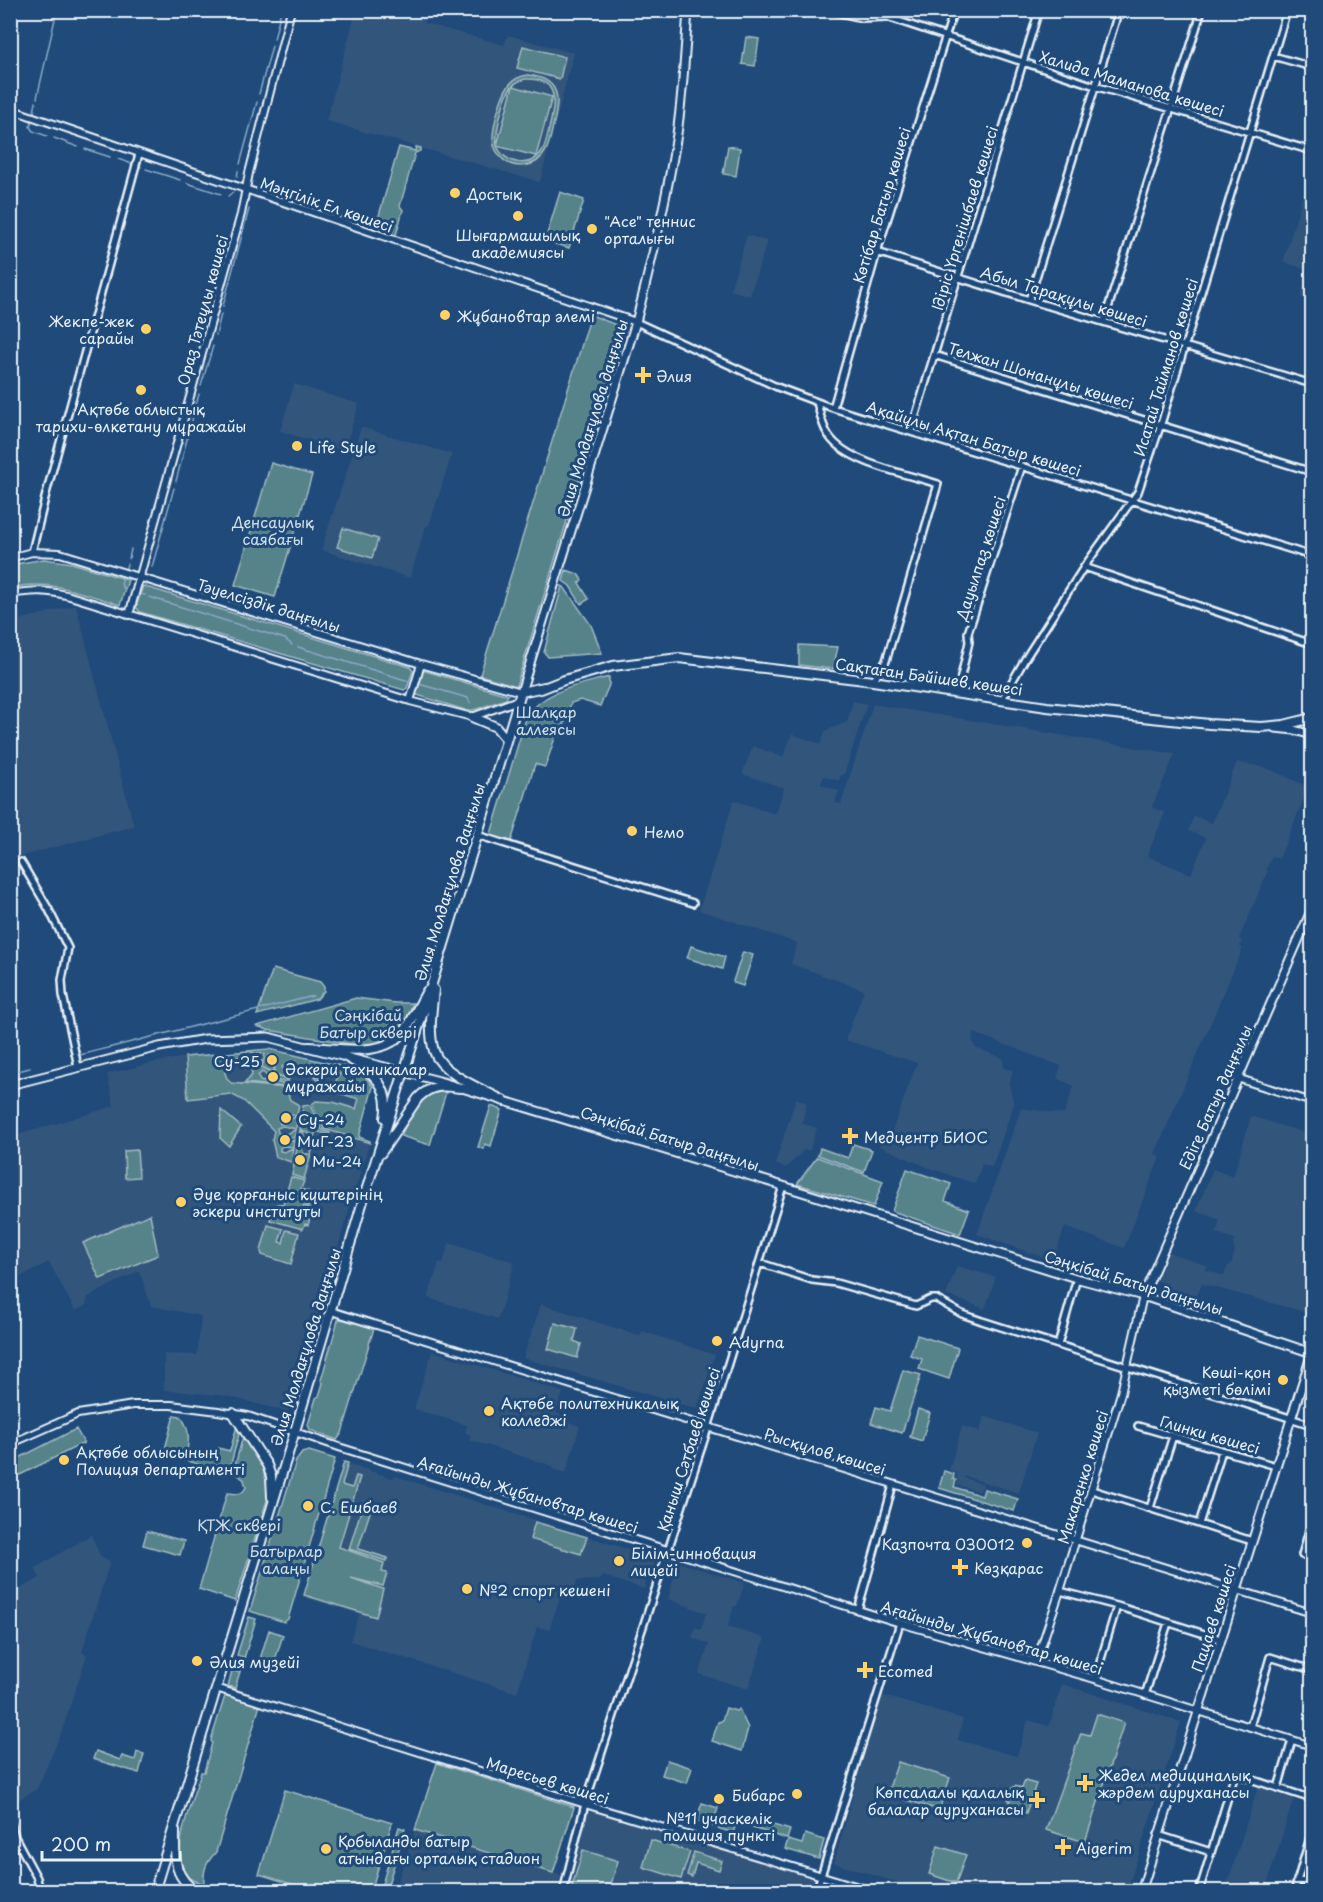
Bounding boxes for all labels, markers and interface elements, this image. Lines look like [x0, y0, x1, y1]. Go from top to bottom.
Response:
street label: Халида Маманова көшесі [1037, 44, 1227, 122]
street label: Ідіріс Үргенішбаев көшесі [925, 123, 1003, 313]
street label: Көтібар Батыр көшесі [846, 124, 916, 286]
street label: Мәңгілік Ел көшесі [257, 170, 397, 238]
place label: Достық [466, 182, 522, 205]
marker: Достық [448, 186, 462, 200]
marker: Шығармашылық академиясы [511, 209, 525, 223]
place label: "Ace" теннис орталығы [604, 209, 696, 249]
marker: "Ace" теннис орталығы [585, 222, 599, 236]
place label: Шығармашылық академиясы [456, 223, 580, 263]
street label: Ораз Тәтеұлы көшесі [171, 232, 233, 388]
street label: Абыл Тарақұлы көшесі [978, 260, 1150, 332]
street label: Исатай Тайманов көшесі [1127, 275, 1203, 459]
place label: Жұбановтар әлемі [457, 304, 595, 327]
marker: Жұбановтар әлемі [438, 308, 452, 322]
place label: Жекпе-жек сарайы [49, 309, 134, 349]
street label: Әлия Молдағұлова даңғылы [551, 316, 633, 520]
marker: Жекпе-жек сарайы [139, 322, 153, 336]
street label: Телжан Шонанұлы көшесі [945, 336, 1137, 414]
place label: Әлия [656, 364, 692, 387]
marker: Әлия [634, 366, 652, 384]
marker: Ақтөбе облыстық тарихи-өлкетану мұражайы [134, 383, 148, 397]
street label: Ақайұлы Ақтан Батыр көшесі [864, 394, 1084, 482]
place label: Ақтөбе облыстық тарихи-өлкетану мұражайы [36, 397, 246, 437]
place label: Life Style [309, 435, 376, 458]
marker: Life Style [290, 439, 304, 453]
street label: Дауылпаз көшесі [949, 493, 1011, 624]
park label: Денсаулық саябағы [231, 510, 314, 550]
street label: Тәуелсіздік даңғылы [195, 572, 343, 638]
street label: Сақтаған Бәйішев көшесі [834, 651, 1024, 701]
park label: Шалқар аллеясы [515, 700, 577, 740]
street label: Әлия Молдағұлова даңғылы [408, 780, 490, 984]
place label: Немо [644, 820, 684, 843]
marker: Немо [625, 824, 639, 838]
park label: Сәңкібай Батыр сквері [319, 1003, 417, 1043]
street label: Едіге Батыр даңғылы [1173, 1021, 1257, 1173]
place label: Су-25 [214, 1049, 260, 1072]
marker: Су-25 [265, 1053, 279, 1067]
place label: Әскери техникалар мұражайы [285, 1057, 427, 1097]
marker: Әскери техникалар мұражайы [266, 1070, 280, 1084]
street label: Сәңкібай Батыр даңғылы [578, 1100, 762, 1176]
place label: Су-24 [298, 1107, 345, 1130]
marker: Су-24 [279, 1111, 293, 1125]
place label: Медцентр БИОС [864, 1125, 988, 1148]
marker: Медцентр БИОС [841, 1127, 859, 1145]
place label: МиГ-23 [297, 1129, 354, 1152]
marker: МиГ-23 [278, 1133, 292, 1147]
place label: Ми-24 [312, 1149, 362, 1172]
marker: Ми-24 [293, 1153, 307, 1167]
place label: Әуе қорғаныс күштерінің әскери институты [193, 1182, 383, 1222]
marker: Әуе қорғаныс күштерінің әскери институты [174, 1195, 188, 1209]
street label: Сәңкібай Батыр даңғылы [1042, 1244, 1226, 1320]
street label: Әлия Молдағұлова даңғылы [264, 1245, 346, 1449]
place label: Adyrna [729, 1330, 785, 1353]
marker: Adyrna [710, 1334, 724, 1348]
place label: Көші-қон қызметі бөлімі [1163, 1360, 1271, 1400]
street label: Қаныш Сәтбаев көшесі [651, 1364, 725, 1534]
marker: Көші-қон қызметі бөлімі [1276, 1373, 1290, 1387]
place label: Ақтөбе политехникалық колледжі [501, 1391, 679, 1431]
marker: Ақтөбе политехникалық колледжі [482, 1404, 496, 1418]
street label: Макаренко көшесі [1051, 1407, 1113, 1547]
street label: Глинки көшесі [1157, 1409, 1263, 1459]
street label: Рысқұлов көшсеі [761, 1422, 889, 1480]
place label: Ақтөбе облысының Полиция департаменті [76, 1440, 245, 1480]
street label: Ағайынды Жұбановтар көшесі [415, 1449, 641, 1539]
marker: Ақтөбе облысының Полиция департаменті [57, 1453, 71, 1467]
place label: С. Ешбаев [320, 1495, 397, 1518]
marker: С. Ешбаев [301, 1499, 315, 1513]
park label: ҚТЖ сквері [197, 1513, 281, 1536]
place label: Казпочта 030012 [882, 1532, 1015, 1555]
marker: Казпочта 030012 [1020, 1536, 1034, 1550]
park label: Батырлар алаңы [250, 1539, 322, 1579]
place label: Білім-инновация лицейі [630, 1541, 757, 1581]
marker: Білім-инновация лицейі [612, 1554, 626, 1568]
place label: Көзқарас [974, 1556, 1044, 1579]
marker: Көзқарас [951, 1558, 969, 1576]
street label: Пацаев көшесі [1185, 1561, 1241, 1675]
place label: №2 спорт кешені [479, 1578, 611, 1601]
marker: №2 спорт кешені [460, 1582, 474, 1596]
street label: Ағайынды Жұбановтар көшесі [878, 1594, 1106, 1680]
place label: Әлия музейі [209, 1650, 300, 1673]
marker: Әлия музейі [190, 1654, 204, 1668]
place label: Ecomed [878, 1659, 933, 1682]
marker: Ecomed [856, 1661, 874, 1679]
street label: Маресьев көшесі [484, 1750, 612, 1810]
place label: Жедел медициналық жәрдем ауруханасы [1097, 1763, 1251, 1803]
marker: Жедел медициналық жәрдем ауруханасы [1076, 1774, 1094, 1792]
place label: Көпсалалы қалалық балалар ауруханасы [868, 1780, 1024, 1820]
place label: Бибарс [732, 1783, 785, 1806]
marker: Бибарс [790, 1787, 804, 1801]
marker: Көпсалалы қалалық балалар ауруханасы [1028, 1791, 1046, 1809]
marker: №11 учаскелік полиция пункті [712, 1792, 726, 1806]
place label: №11 учаскелік полиция пункті [663, 1806, 775, 1846]
scale bar [42, 1824, 180, 1862]
place label: Қобыланды батыр атындағы орталық стадион [338, 1829, 540, 1869]
text: 200 m [51, 1830, 111, 1857]
place label: Aigerim [1076, 1836, 1132, 1859]
marker: Aigerim [1054, 1838, 1072, 1856]
marker: Қобыланды батыр атындағы орталық стадион [319, 1842, 333, 1856]

